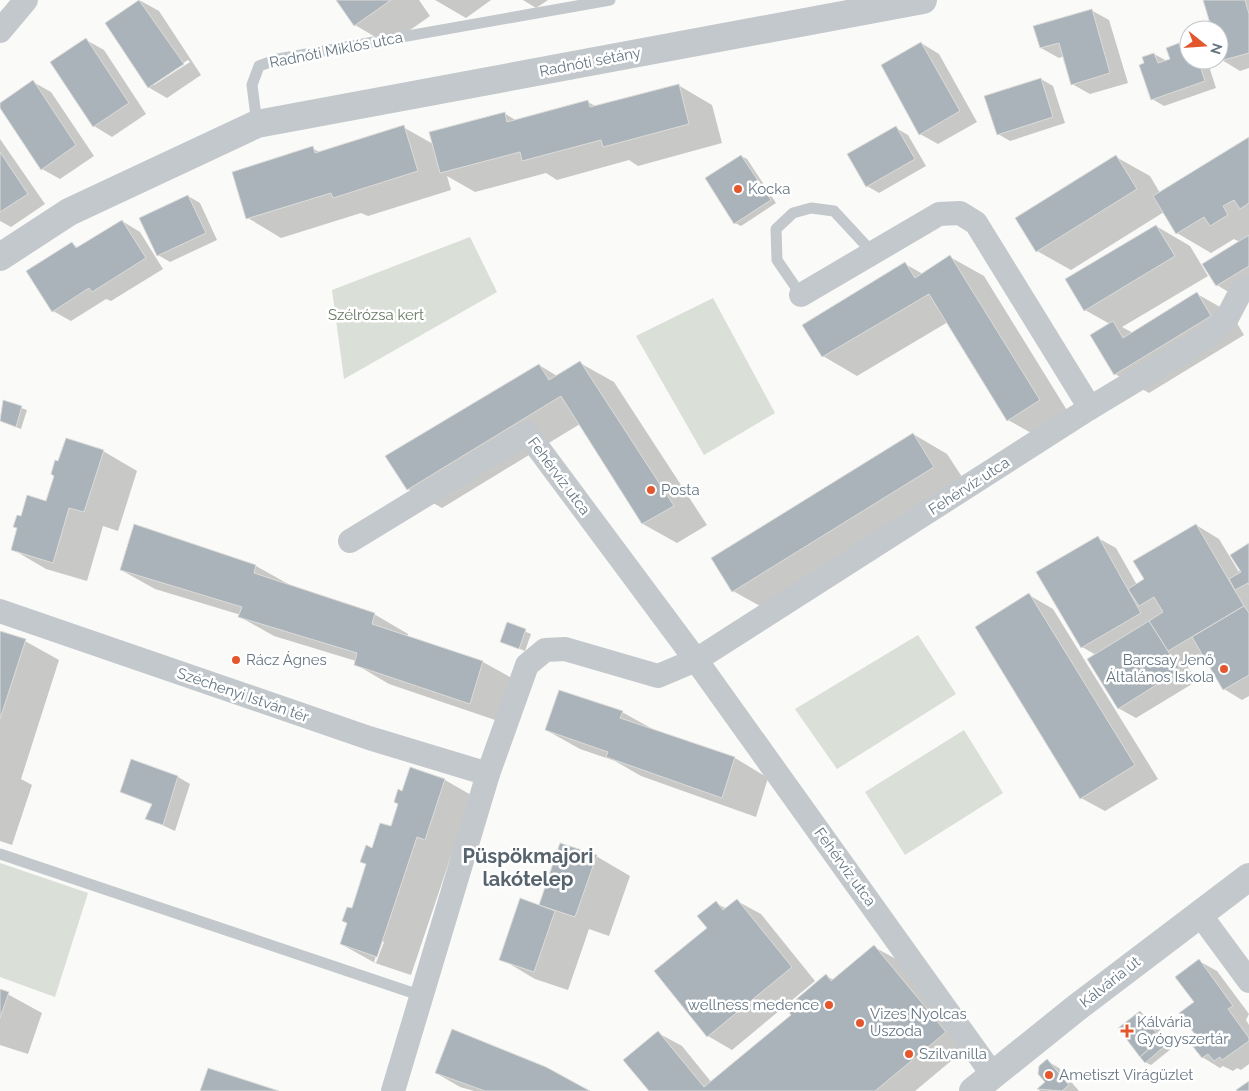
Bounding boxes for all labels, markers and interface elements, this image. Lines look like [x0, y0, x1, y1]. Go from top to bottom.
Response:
north arrow [1179, 20, 1229, 70]
street label: Radnóti Miklós utca [268, 28, 404, 72]
text: N [1207, 41, 1226, 56]
street label: Radnóti sétány [538, 43, 642, 81]
place label: Kocka [748, 180, 790, 198]
marker: Kocka [732, 183, 744, 195]
park label: Szélrózsa kert [328, 306, 424, 324]
street label: Fehérvíz utca [524, 434, 594, 518]
street label: Fehérvíz utca [925, 453, 1013, 519]
place label: Posta [661, 481, 700, 499]
marker: Posta [645, 484, 657, 496]
place label: Rácz Ágnes [246, 651, 327, 669]
place label: Barcsay Jenő Általános Iskola [1106, 651, 1214, 686]
marker: Rácz Ágnes [230, 654, 242, 666]
marker: Barcsay Jenő Általános Iskola [1218, 663, 1230, 675]
street label: Széchenyi István tér [175, 664, 312, 726]
street label: Fehérvíz utca [810, 824, 880, 910]
district label: Püspökmajori lakótelep [463, 844, 593, 891]
street label: Kálvária út [1076, 953, 1144, 1011]
place label: wellness medence [688, 996, 819, 1014]
marker: wellness medence [823, 999, 835, 1011]
place label: Vizes Nyolcas Uszoda [870, 1005, 967, 1040]
place label: Kálvária Gyógyszertár [1137, 1013, 1229, 1048]
marker: Vizes Nyolcas Uszoda [854, 1017, 866, 1029]
marker: Kálvária Gyógyszertár [1121, 1025, 1133, 1037]
place label: Szilvanilla [919, 1045, 987, 1063]
marker: Szilvanilla [903, 1048, 915, 1060]
place label: Ametiszt Virágüzlet [1059, 1066, 1193, 1084]
marker: Ametiszt Virágüzlet [1043, 1069, 1055, 1081]

